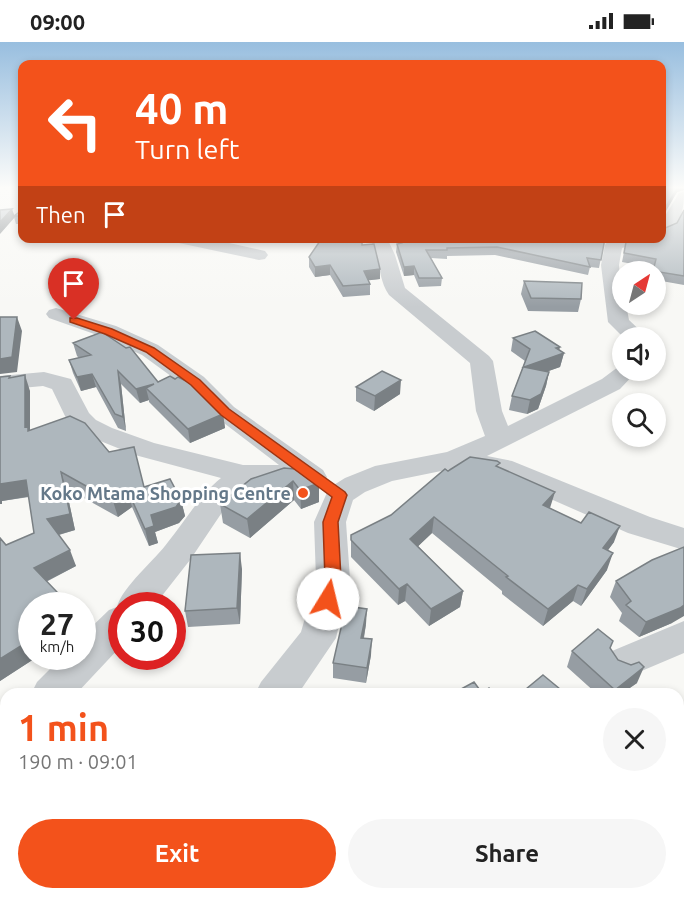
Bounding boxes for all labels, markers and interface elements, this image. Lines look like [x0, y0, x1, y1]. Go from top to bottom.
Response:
text: 09:00 [30, 9, 85, 34]
icon: left [36, 84, 114, 162]
text: 40 m [135, 85, 229, 132]
text: Turn left [135, 134, 239, 164]
icon: arrive [98, 198, 131, 231]
text: Then [36, 202, 86, 227]
pin [48, 258, 99, 320]
north arrow [612, 261, 666, 315]
map controls [612, 261, 666, 447]
icon: arrive [57, 267, 90, 300]
button: sound [612, 327, 666, 381]
button: search [612, 393, 666, 447]
place label: Koko Mtama Shopping Centre [40, 483, 291, 503]
marker: Koko Mtama Shopping Centre [296, 486, 310, 500]
position arrow [296, 567, 360, 631]
speed limit sign: 30 [108, 592, 186, 670]
text: 27 [40, 607, 74, 641]
text: km/h [40, 638, 74, 655]
text: 1 min [18, 707, 109, 748]
button: close [603, 708, 666, 771]
text: 190 m · 09:01 [18, 750, 138, 773]
button: Exit [18, 819, 336, 888]
button: Share [348, 819, 666, 888]

